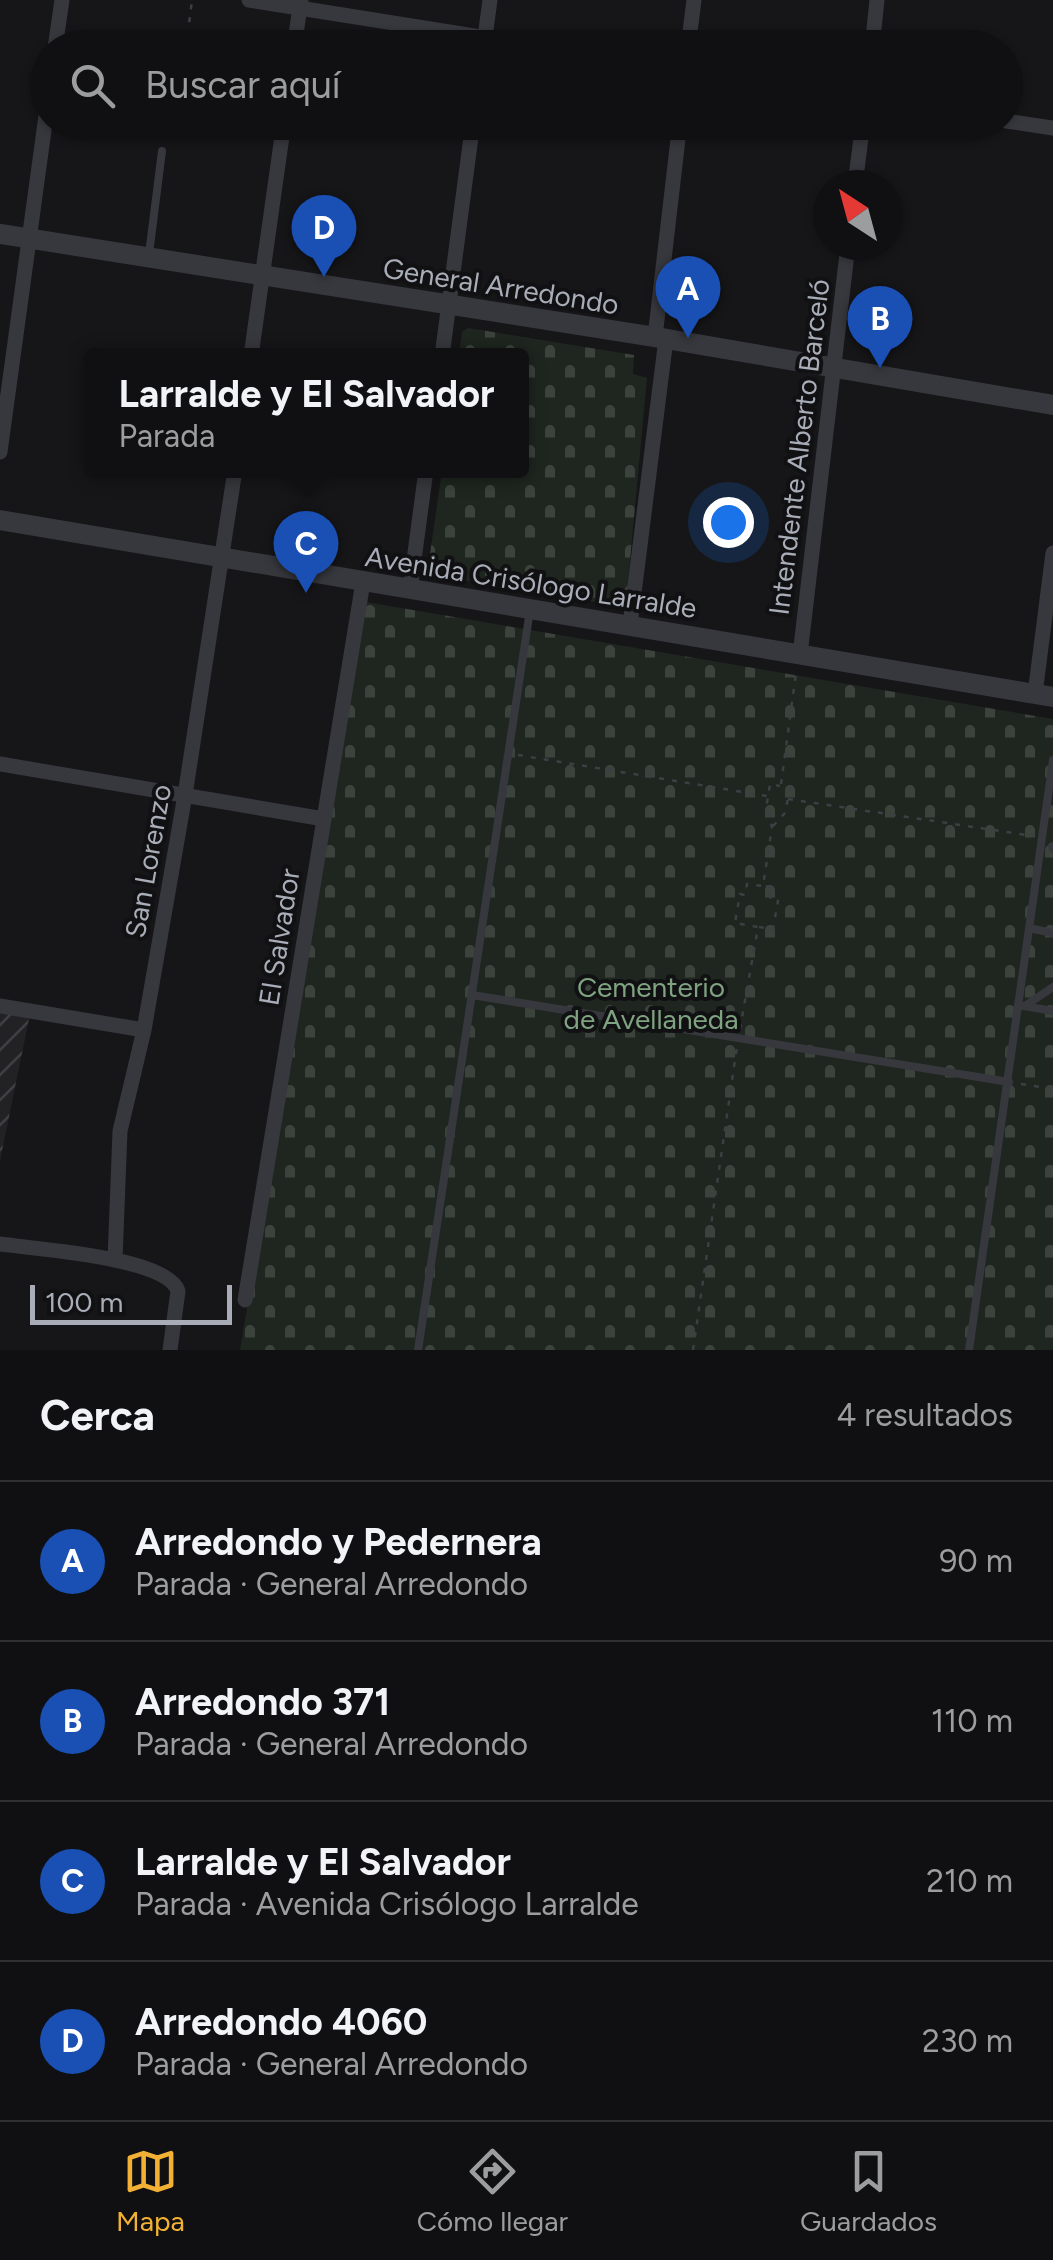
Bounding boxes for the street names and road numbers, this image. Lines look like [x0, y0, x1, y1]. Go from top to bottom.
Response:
street label: General Arredondo [381, 251, 621, 321]
street label: Intendente Alberto Barceló [762, 277, 836, 617]
street label: Avenida Crisólogo Larralde [363, 539, 699, 625]
street label: San Lorenzo [118, 782, 178, 940]
street label: El Salvador [251, 866, 307, 1008]

